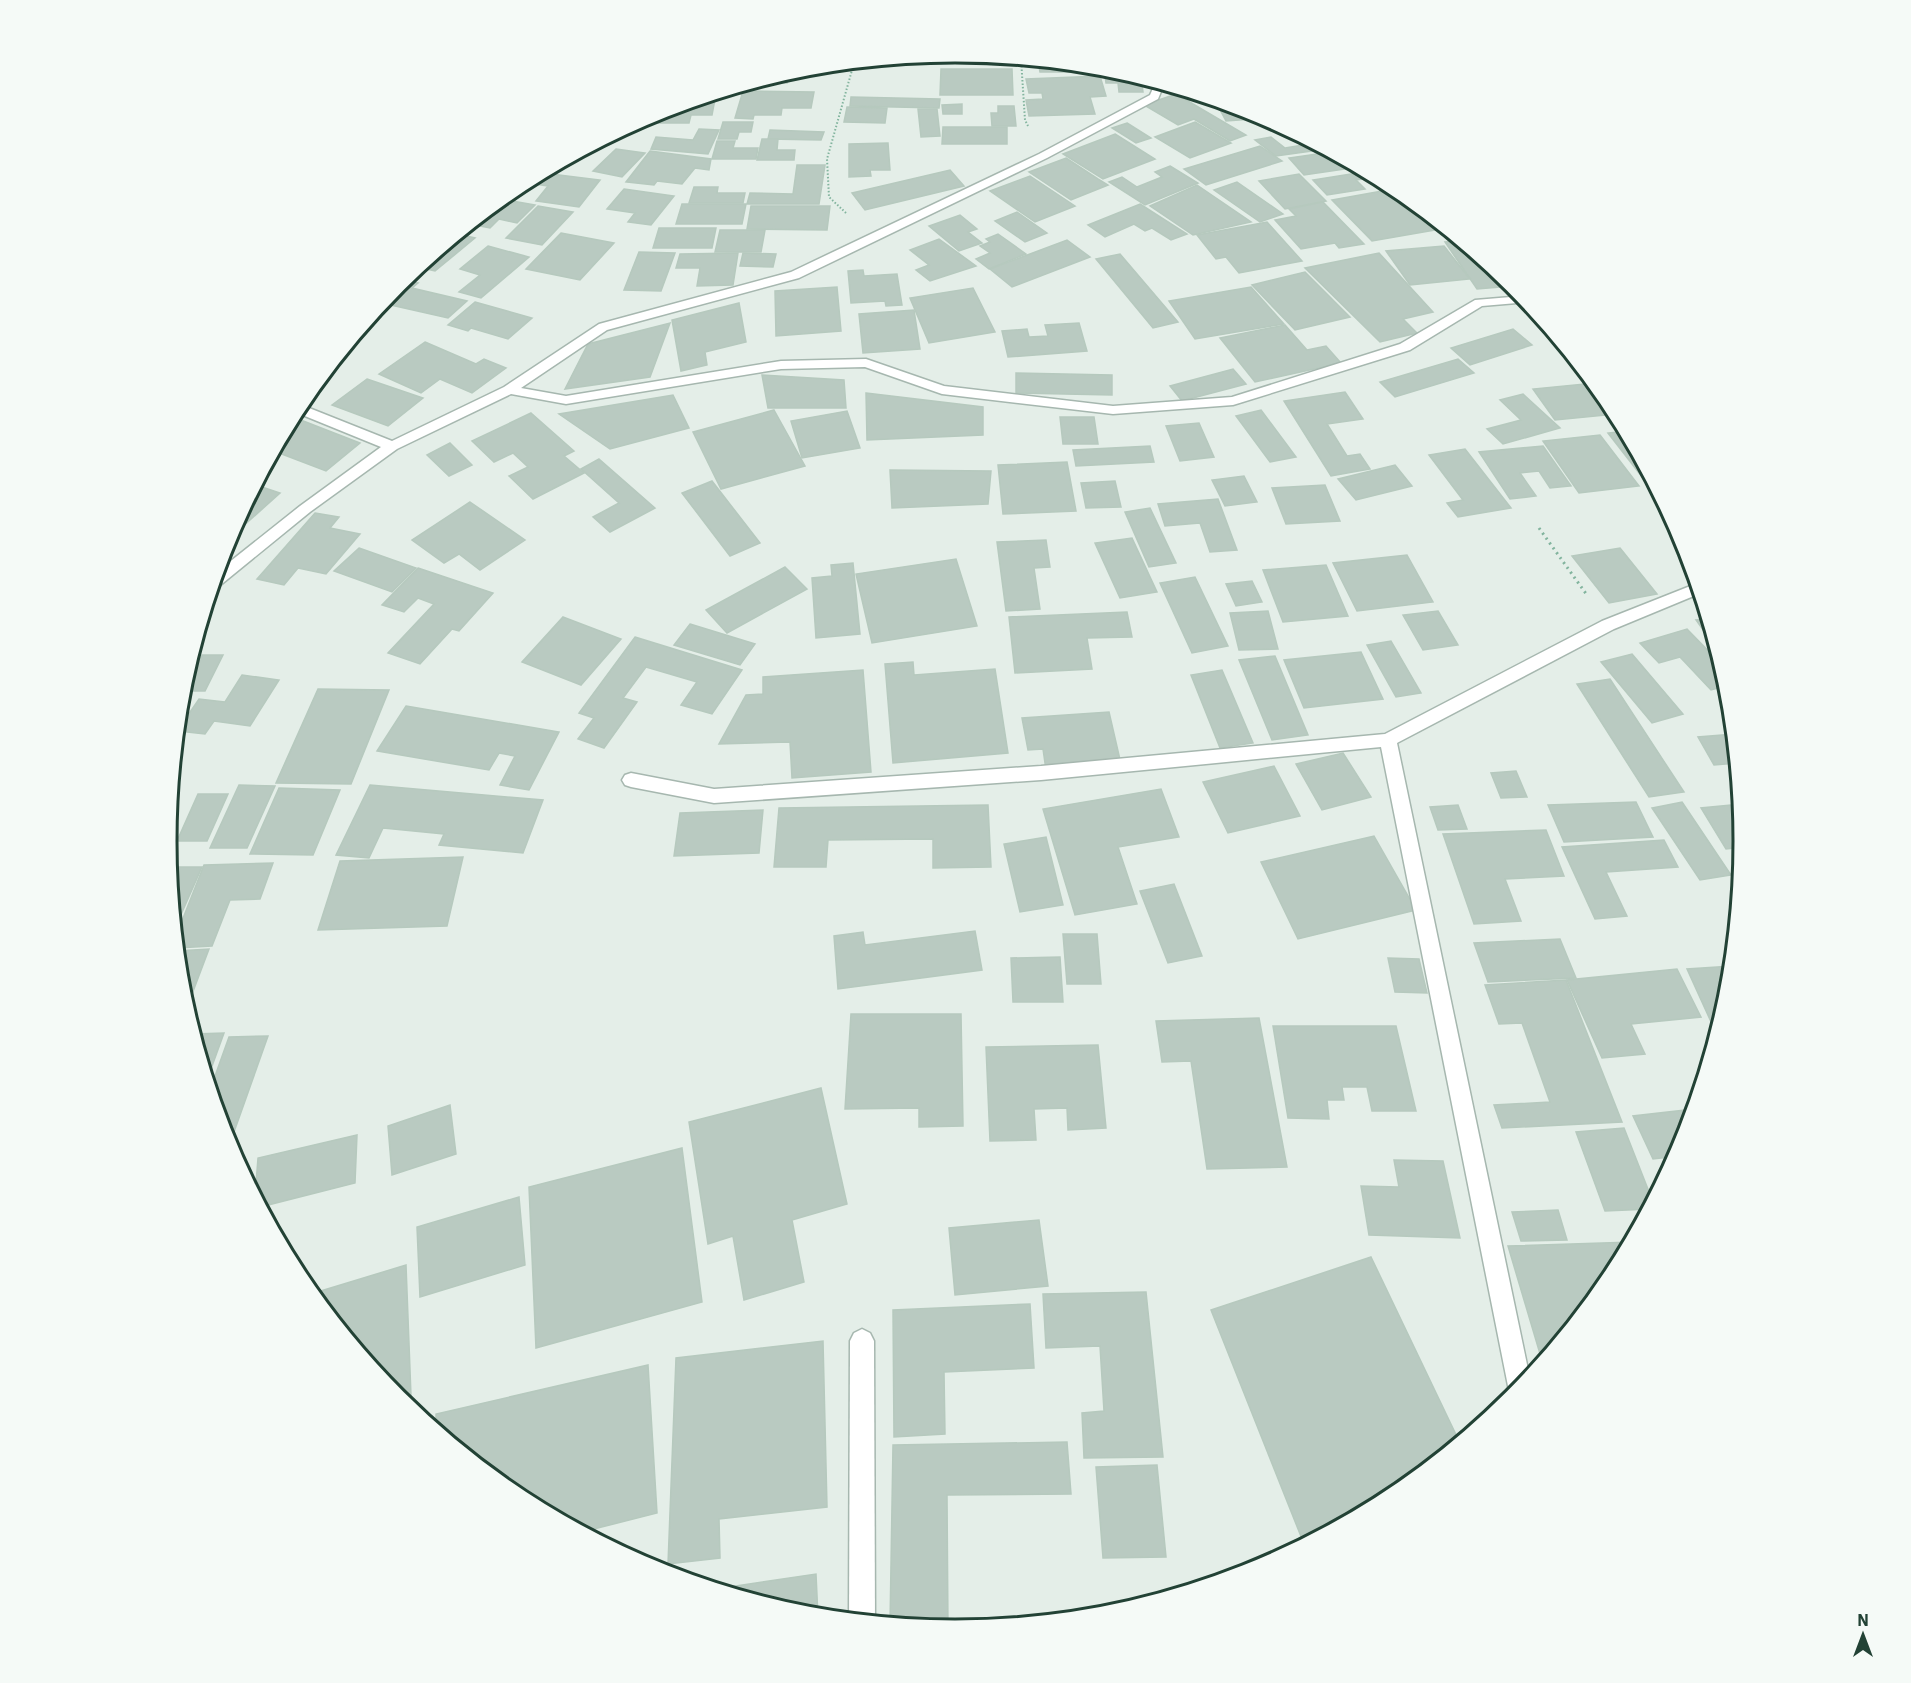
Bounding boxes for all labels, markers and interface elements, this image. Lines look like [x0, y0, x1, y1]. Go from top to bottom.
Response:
north arrow [1833, 1605, 1893, 1665]
text: N [1857, 1610, 1869, 1630]

